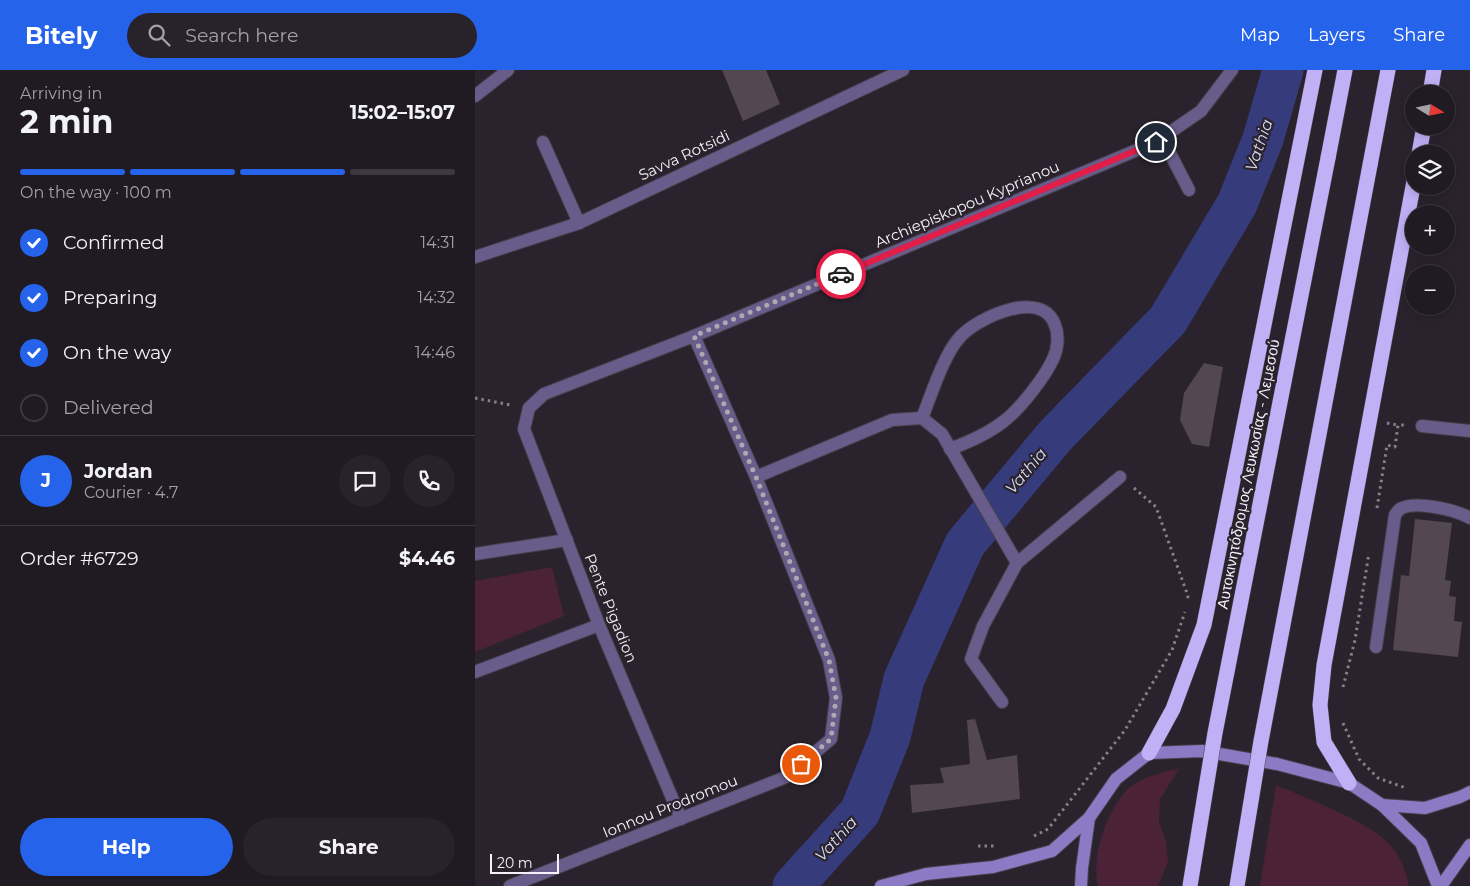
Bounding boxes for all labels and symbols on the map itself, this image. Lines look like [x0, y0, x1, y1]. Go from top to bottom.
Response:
north arrow [1405, 85, 1455, 135]
water label: Vathia [1241, 116, 1277, 173]
pin [1135, 121, 1177, 163]
street label: Savva Rotsidi [635, 126, 733, 184]
street label: Archiepiskopou Kyprianou [872, 156, 1062, 252]
courier [816, 249, 866, 299]
street label: Αυτοκινητόδρομος Λευκωσίας - Λεμεσού [1212, 338, 1284, 610]
water label: Vathia [1001, 444, 1051, 498]
street label: Pente Pigadion [580, 551, 642, 665]
pin [780, 743, 822, 785]
street label: Ionnou Prodromou [600, 770, 740, 842]
water label: Vathia [811, 813, 861, 865]
scale bar [490, 851, 559, 874]

